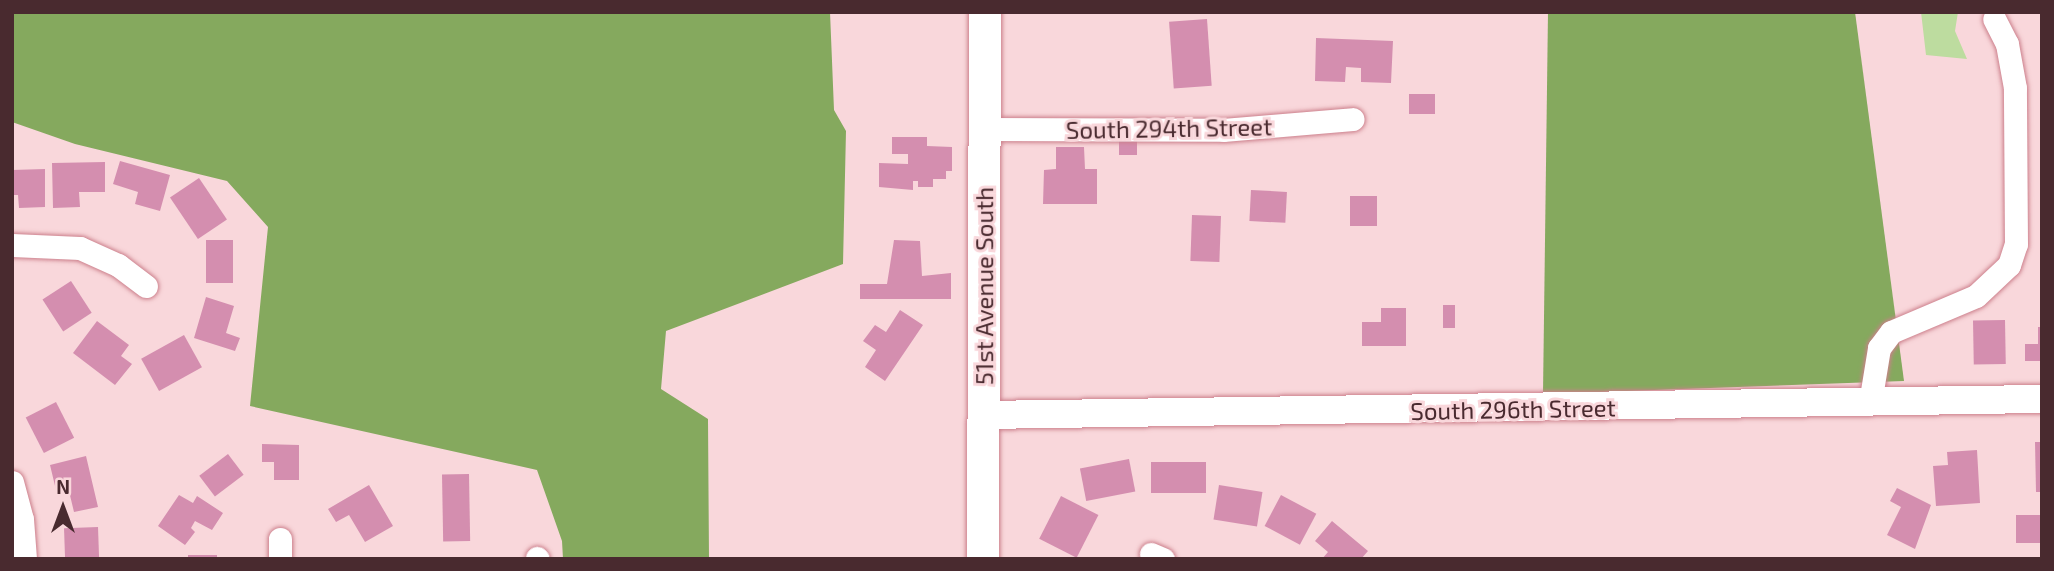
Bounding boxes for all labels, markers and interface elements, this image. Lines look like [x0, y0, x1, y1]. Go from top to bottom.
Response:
street label: South 294th Street [1066, 112, 1272, 144]
street label: 51st Avenue South [970, 187, 998, 385]
street label: South 296th Street [1410, 393, 1616, 425]
north arrow [28, 473, 98, 543]
text: N [56, 475, 70, 498]

